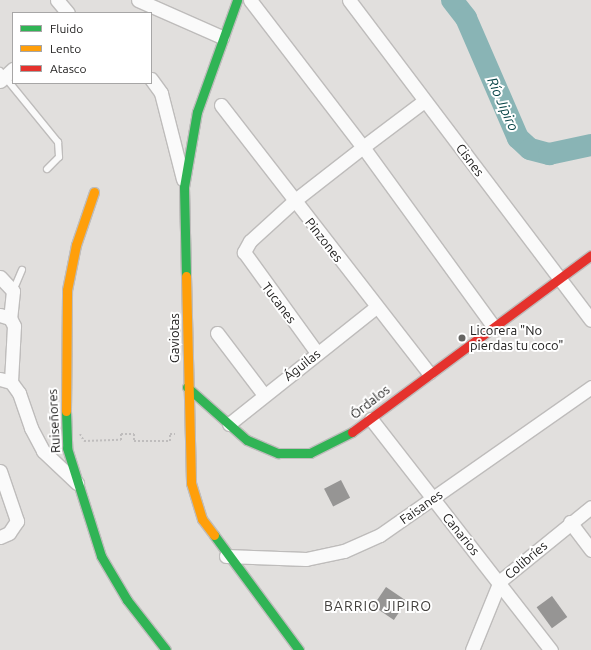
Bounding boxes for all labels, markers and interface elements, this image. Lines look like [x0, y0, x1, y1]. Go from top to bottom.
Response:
legend [12, 12, 152, 84]
text: Fluido [50, 22, 83, 35]
text: Lento [50, 42, 81, 55]
text: Atasco [50, 62, 86, 75]
water label: Río Jipiro [484, 75, 522, 133]
street label: Cisnes [453, 141, 487, 179]
street label: Pinzones [302, 215, 346, 265]
street label: Tucanes [259, 279, 299, 327]
street label: Gaviotas [166, 313, 182, 363]
place label: Licorera "No pierdas tu coco" [470, 323, 563, 354]
marker: Licorera "No pierdas tu coco" [457, 333, 467, 343]
street label: Águilas [281, 346, 323, 384]
street label: Órdalos [347, 382, 393, 422]
street label: Ruiseñores [45, 389, 63, 453]
street label: Faisanes [397, 487, 445, 527]
street label: Canarios [439, 510, 483, 558]
street label: Colibríes [502, 538, 550, 582]
district label: BARRIO JIPIRO [324, 598, 432, 614]

